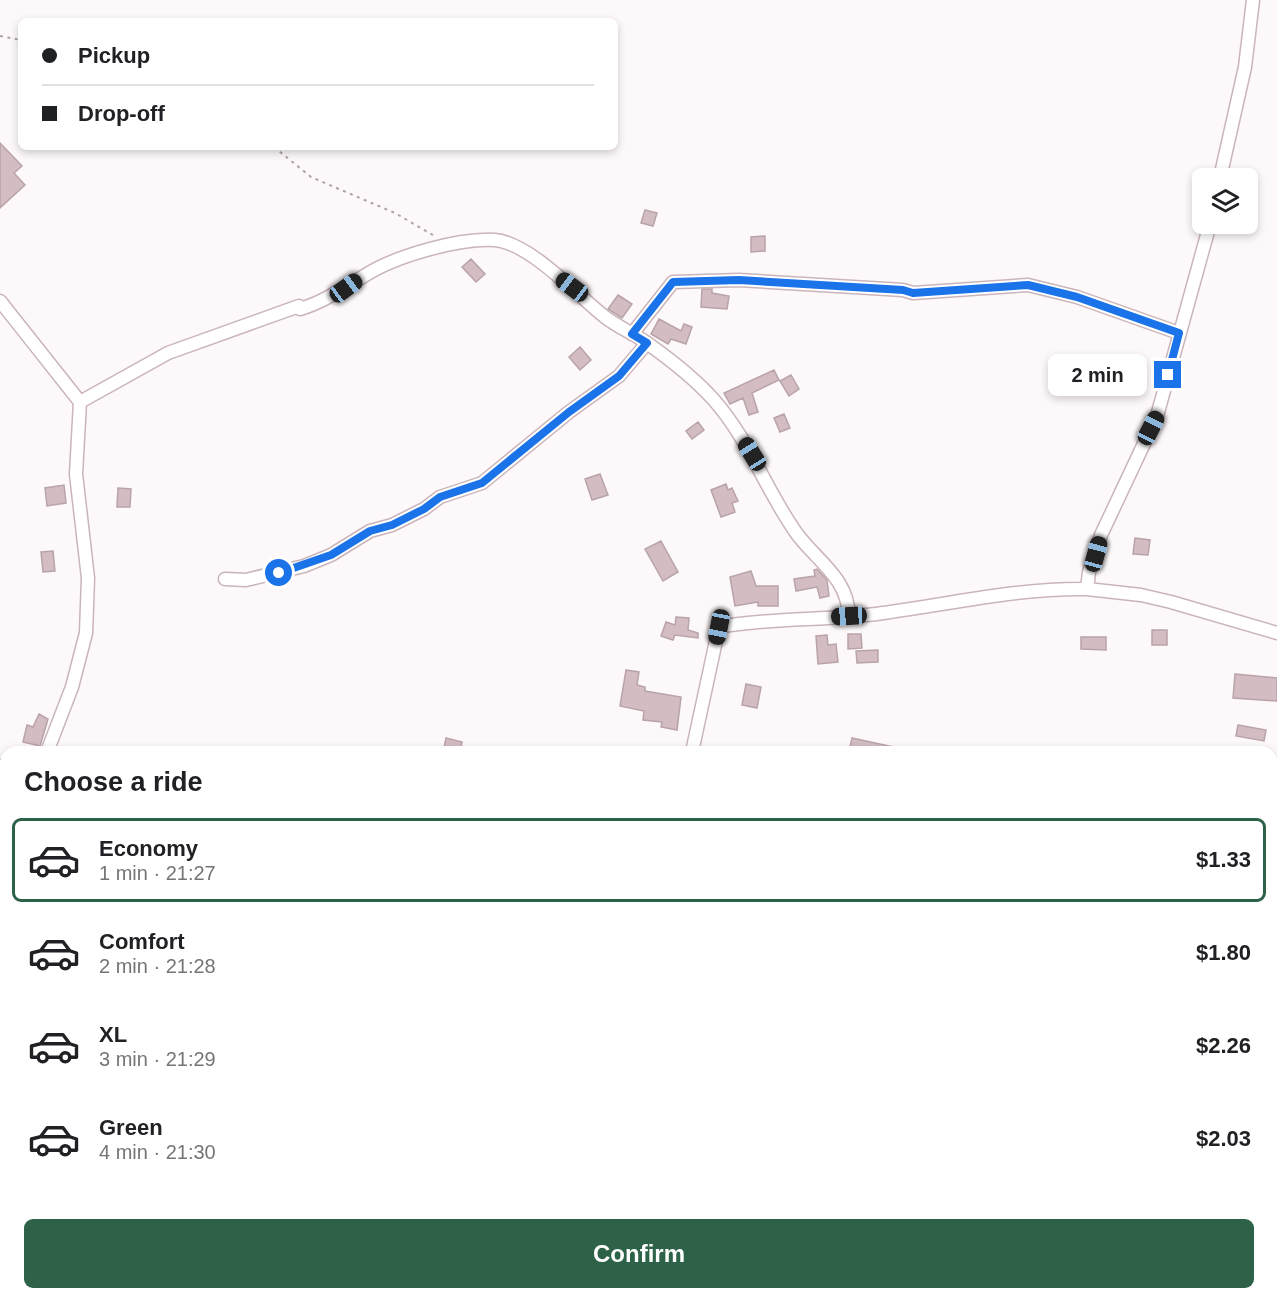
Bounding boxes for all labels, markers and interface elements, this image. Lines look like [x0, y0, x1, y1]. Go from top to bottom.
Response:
text: Pickup [78, 43, 150, 68]
text: Drop-off [78, 101, 165, 126]
map controls [1192, 168, 1258, 234]
button: layers [1192, 168, 1258, 234]
car [552, 269, 592, 305]
car [326, 270, 366, 306]
callout: 2 min [1048, 354, 1147, 396]
route end [1154, 361, 1181, 388]
text: 2 min [1071, 364, 1124, 386]
car [1135, 408, 1167, 448]
car [735, 434, 769, 474]
car [1083, 534, 1109, 574]
route start [265, 559, 292, 586]
car [831, 606, 867, 626]
car [707, 608, 731, 646]
text: Choose a ride [24, 767, 203, 797]
icon: car [27, 833, 81, 887]
text: Economy [99, 836, 198, 861]
text: $1.33 [1196, 847, 1251, 872]
text: 1 min · 21:27 [99, 862, 216, 884]
icon: car [27, 926, 81, 980]
text: Comfort [99, 929, 185, 954]
text: $1.80 [1196, 940, 1251, 965]
text: 2 min · 21:28 [99, 955, 216, 977]
icon: car [27, 1019, 81, 1073]
text: XL [99, 1022, 127, 1047]
text: $2.26 [1196, 1033, 1251, 1058]
text: 3 min · 21:29 [99, 1048, 216, 1070]
icon: car [27, 1112, 81, 1166]
text: Green [99, 1115, 163, 1140]
text: $2.03 [1196, 1126, 1251, 1151]
text: 4 min · 21:30 [99, 1141, 216, 1163]
button: Confirm [24, 1219, 1254, 1288]

